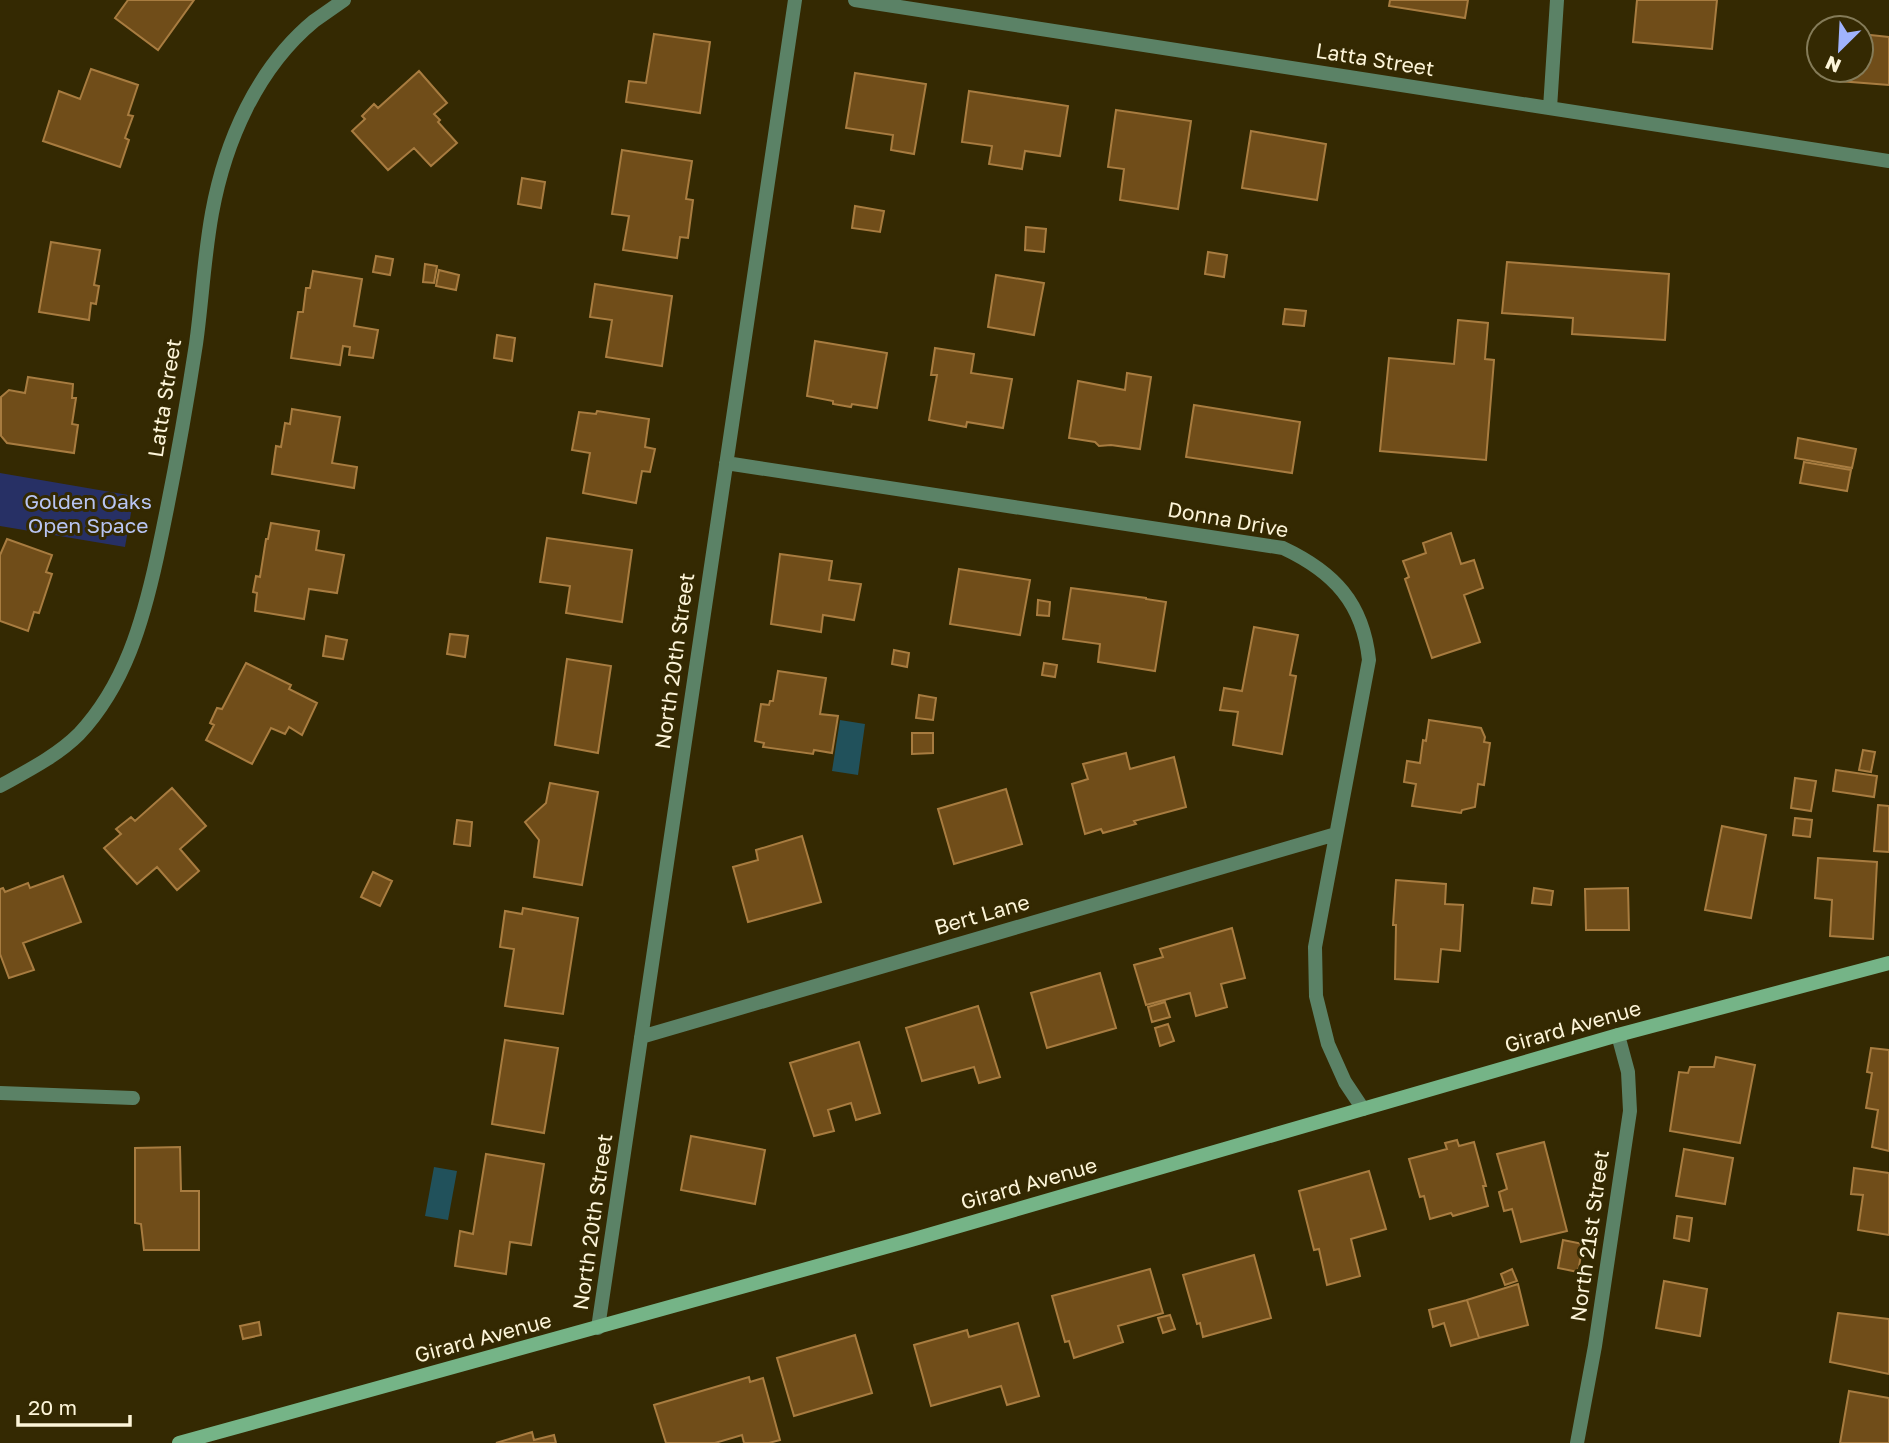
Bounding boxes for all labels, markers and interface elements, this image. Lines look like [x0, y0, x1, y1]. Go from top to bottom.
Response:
north arrow [1805, 14, 1875, 84]
street label: Latta Street [1314, 37, 1436, 81]
text: N [1822, 52, 1844, 78]
street label: Latta Street [142, 337, 186, 459]
park label: Golden Oaks Open Space [24, 488, 152, 538]
street label: Donna Drive [1166, 496, 1291, 542]
street label: North 20th Street [649, 571, 699, 751]
street label: Bert Lane [931, 888, 1032, 940]
street label: Girard Avenue [1502, 994, 1644, 1058]
street label: North 20th Street [567, 1132, 617, 1312]
street label: North 21st Street [1564, 1148, 1614, 1323]
street label: Girard Avenue [958, 1151, 1100, 1215]
street label: Girard Avenue [411, 1306, 554, 1368]
scale bar [18, 1384, 130, 1428]
text: 20 m [28, 1394, 77, 1420]

